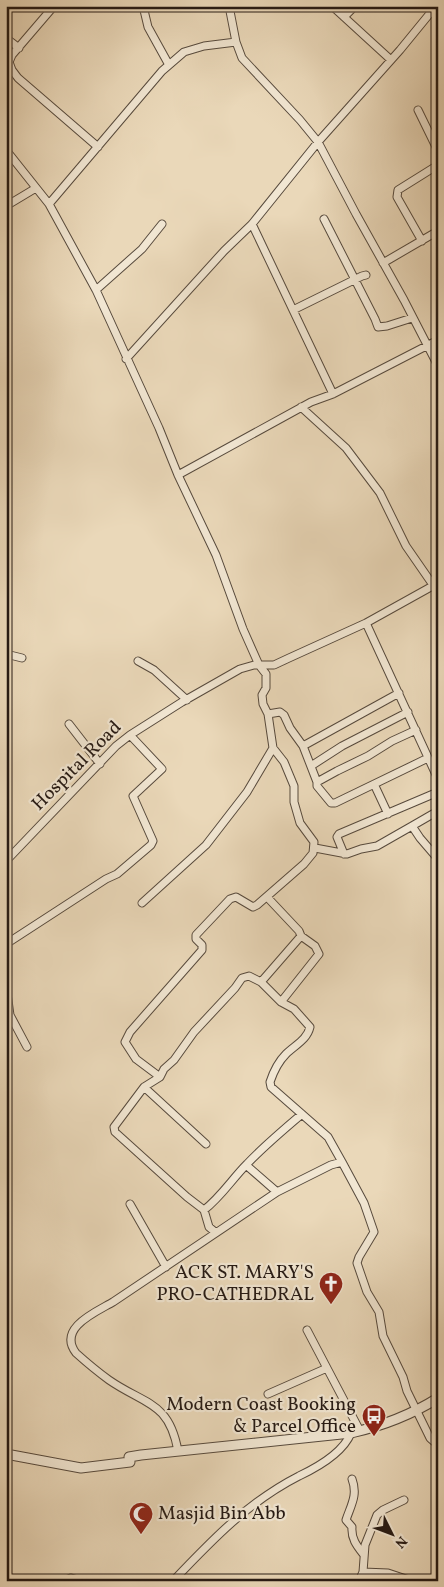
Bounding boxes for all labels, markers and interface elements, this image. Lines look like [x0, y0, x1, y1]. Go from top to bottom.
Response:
street label: Hospital Road [26, 715, 128, 817]
place label: ACK ST. MARY'S PRO-CATHEDRAL [156, 1260, 314, 1308]
church icon: ACK ST. MARY'S PRO-CATHEDRAL [318, 1271, 344, 1305]
place label: Modern Coast Booking & Parcel Office [166, 1392, 356, 1440]
bus stop icon: Modern Coast Booking & Parcel Office [361, 1403, 387, 1437]
mosque icon: Masjid Bin Abb [128, 1501, 154, 1535]
place label: Masjid Bin Abb [158, 1501, 286, 1527]
north arrow [366, 1510, 416, 1560]
text: N [390, 1532, 411, 1552]

